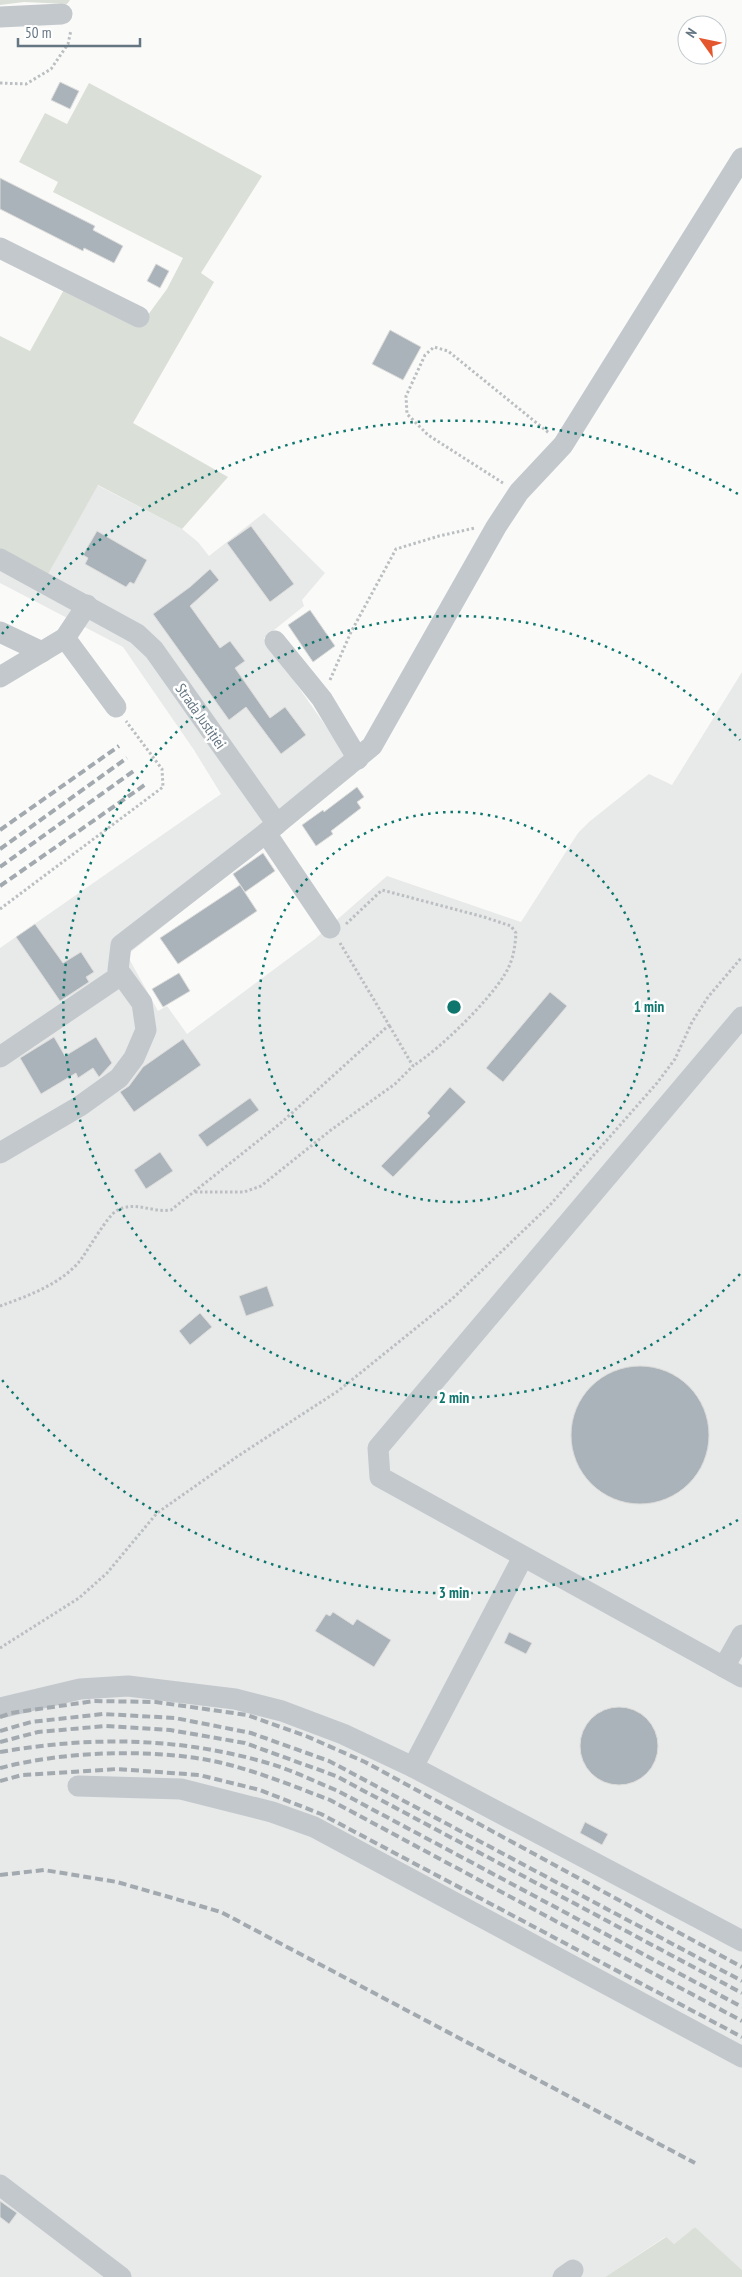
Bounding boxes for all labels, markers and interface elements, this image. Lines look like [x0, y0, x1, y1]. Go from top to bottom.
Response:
scale bar [18, 15, 140, 47]
north arrow [677, 15, 727, 65]
text: 50 m [25, 23, 51, 42]
text: N [681, 25, 701, 41]
street label: Strada Justiției [171, 680, 231, 752]
text: 1 min [634, 997, 664, 1016]
centre of rings [445, 998, 463, 1016]
text: 2 min [439, 1388, 469, 1407]
text: 3 min [439, 1583, 469, 1602]

